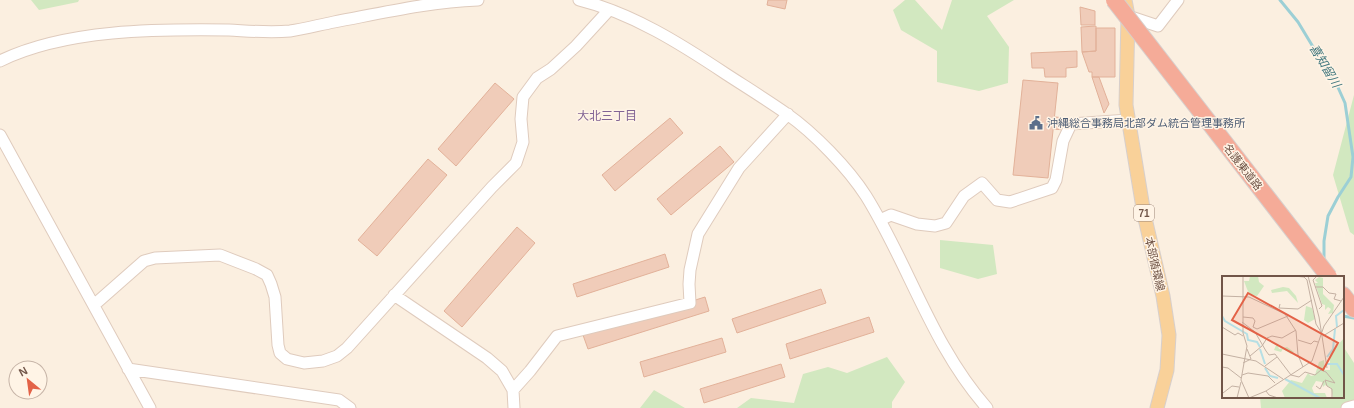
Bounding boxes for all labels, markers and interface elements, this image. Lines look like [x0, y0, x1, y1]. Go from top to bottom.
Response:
water label: 喜知留川 [1307, 42, 1344, 92]
district label: 大北三丁目 [577, 109, 637, 123]
public building icon: 沖縄総合事務局北部ダム統合管理事務所 [1028, 115, 1044, 131]
place label: 沖縄総合事務局北部ダム統合管理事務所 [1047, 117, 1246, 129]
street label: 名護東道路 [1221, 142, 1265, 192]
road number: 71 [1134, 205, 1154, 221]
street label: 本部循環線 [1143, 236, 1167, 292]
inset map [1222, 276, 1344, 398]
north arrow [8, 360, 48, 400]
text: N [17, 364, 30, 378]

